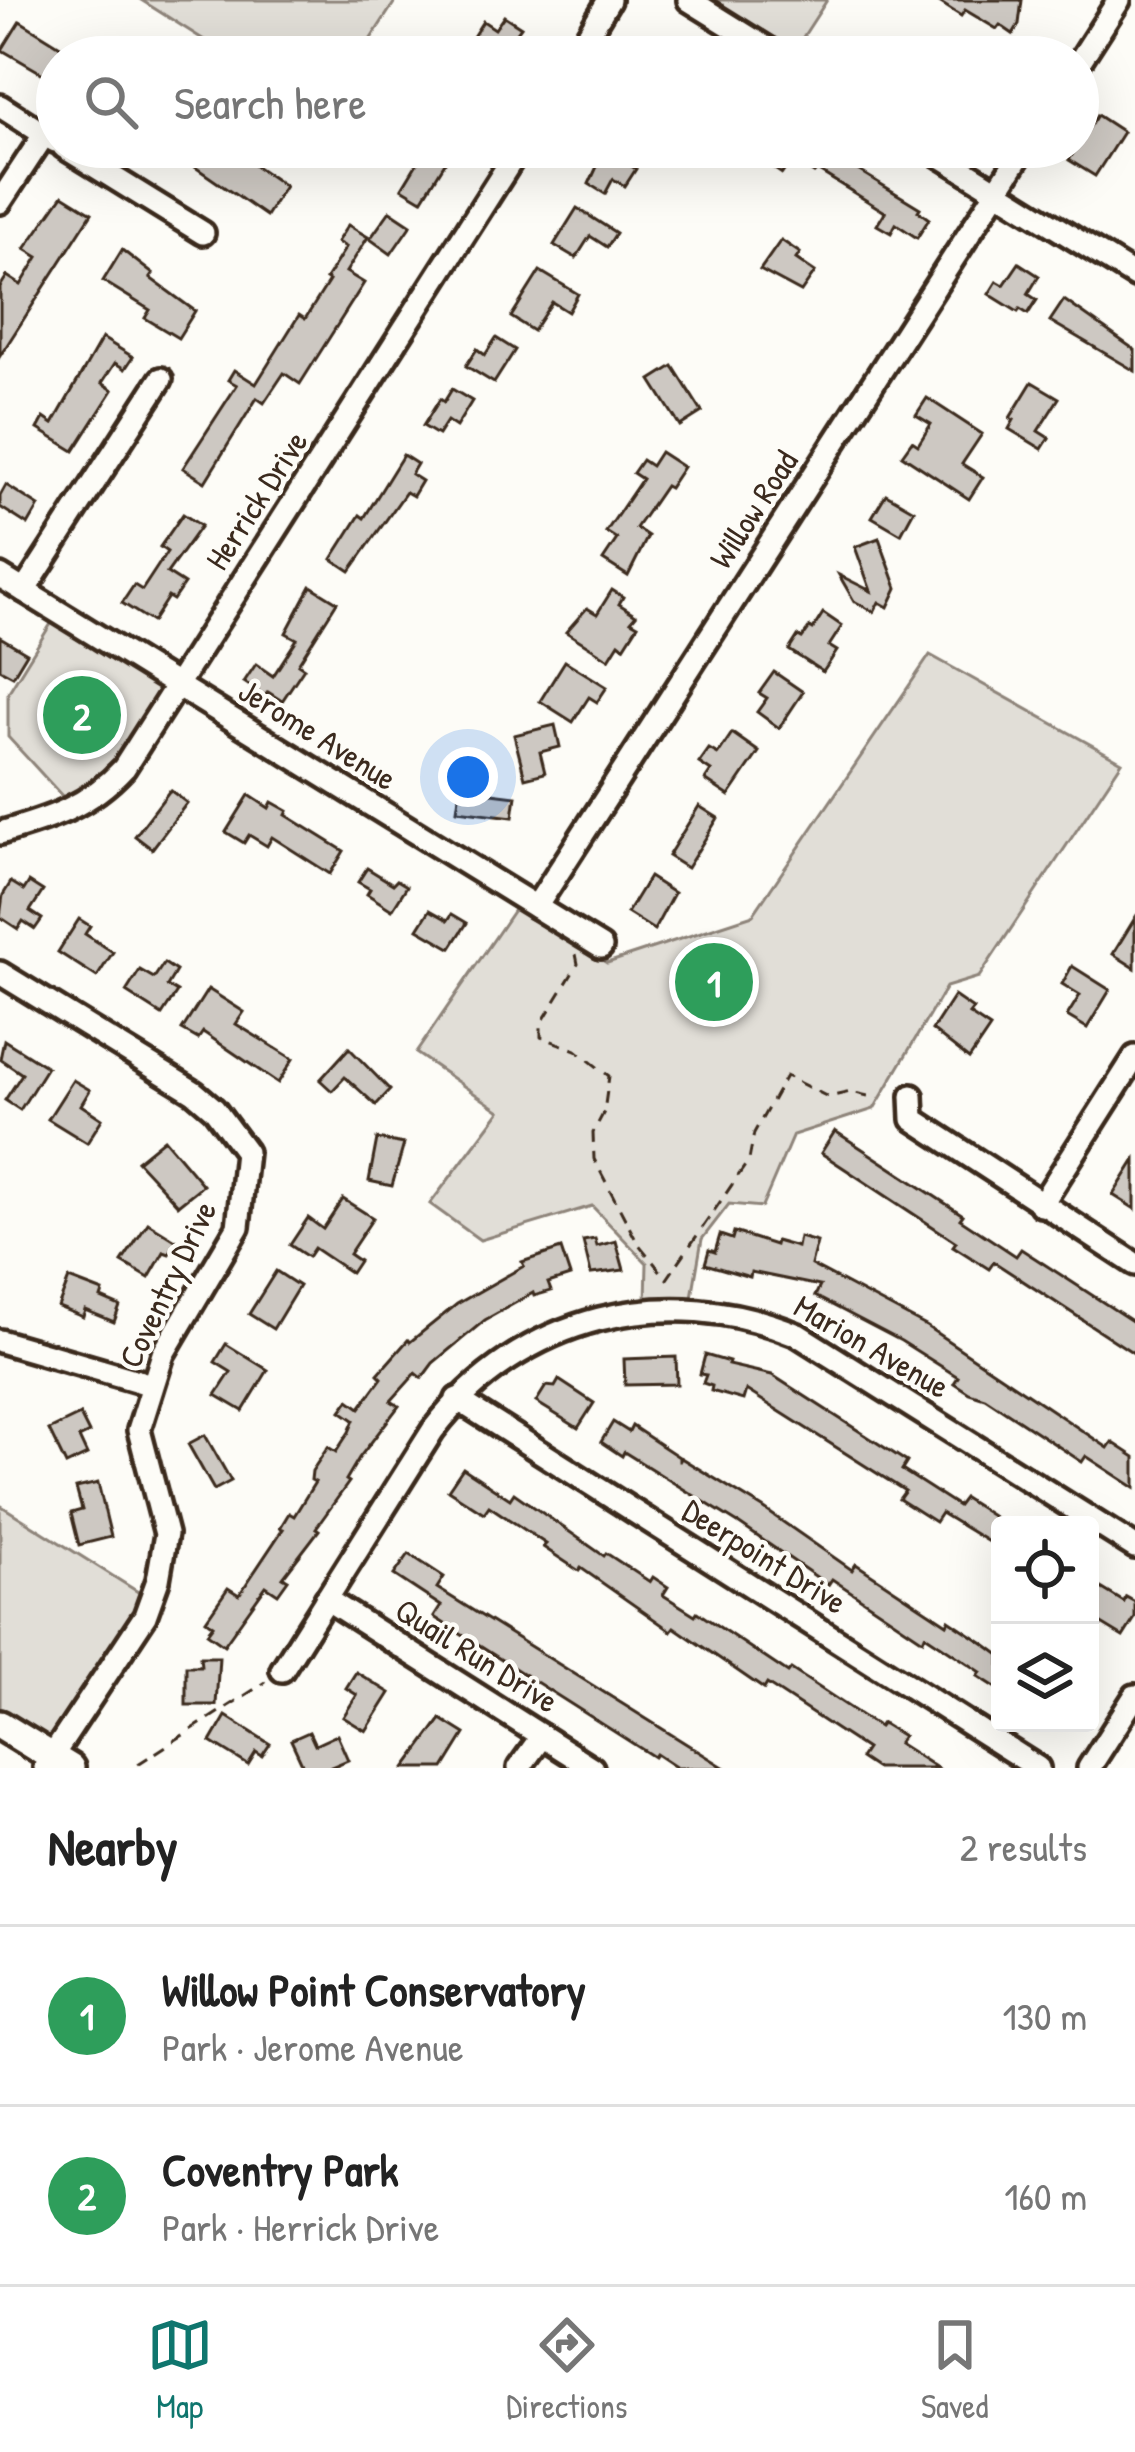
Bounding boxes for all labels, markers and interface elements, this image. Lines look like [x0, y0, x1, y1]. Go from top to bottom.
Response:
search box [36, 36, 1099, 168]
icon: search [78, 69, 144, 135]
text: Search here [174, 72, 366, 133]
street label: Herrick Drive [195, 422, 317, 578]
street label: Willow Road [699, 441, 808, 576]
street label: Jerome Avenue [231, 668, 405, 800]
pin: 2 [43, 670, 121, 760]
your location [438, 747, 498, 807]
pin: 1 [675, 937, 753, 1027]
street label: Coventry Drive [108, 1193, 227, 1375]
street label: Marion Avenue [786, 1284, 958, 1408]
street label: Deerpoint Drive [674, 1488, 855, 1625]
map controls [991, 1516, 1099, 1732]
button: locate [991, 1516, 1099, 1624]
street label: Quail Run Drive [387, 1588, 567, 1722]
button: layers [991, 1624, 1099, 1732]
text: Nearby [48, 1812, 178, 1881]
text: 2 results [960, 1820, 1087, 1873]
text: Willow Point Conservatory [162, 1959, 586, 2020]
text: 1 [80, 1989, 94, 2042]
text: 130 m [1002, 1989, 1087, 2042]
text: Park · Jerome Avenue [162, 2020, 464, 2073]
text: Coventry Park [162, 2139, 399, 2200]
text: 2 [78, 2169, 96, 2222]
text: 160 m [1004, 2169, 1087, 2222]
text: Park · Herrick Drive [162, 2200, 439, 2253]
tab: Map [147, 2312, 213, 2428]
tab: Directions [506, 2312, 628, 2428]
tab: Saved [921, 2312, 988, 2428]

